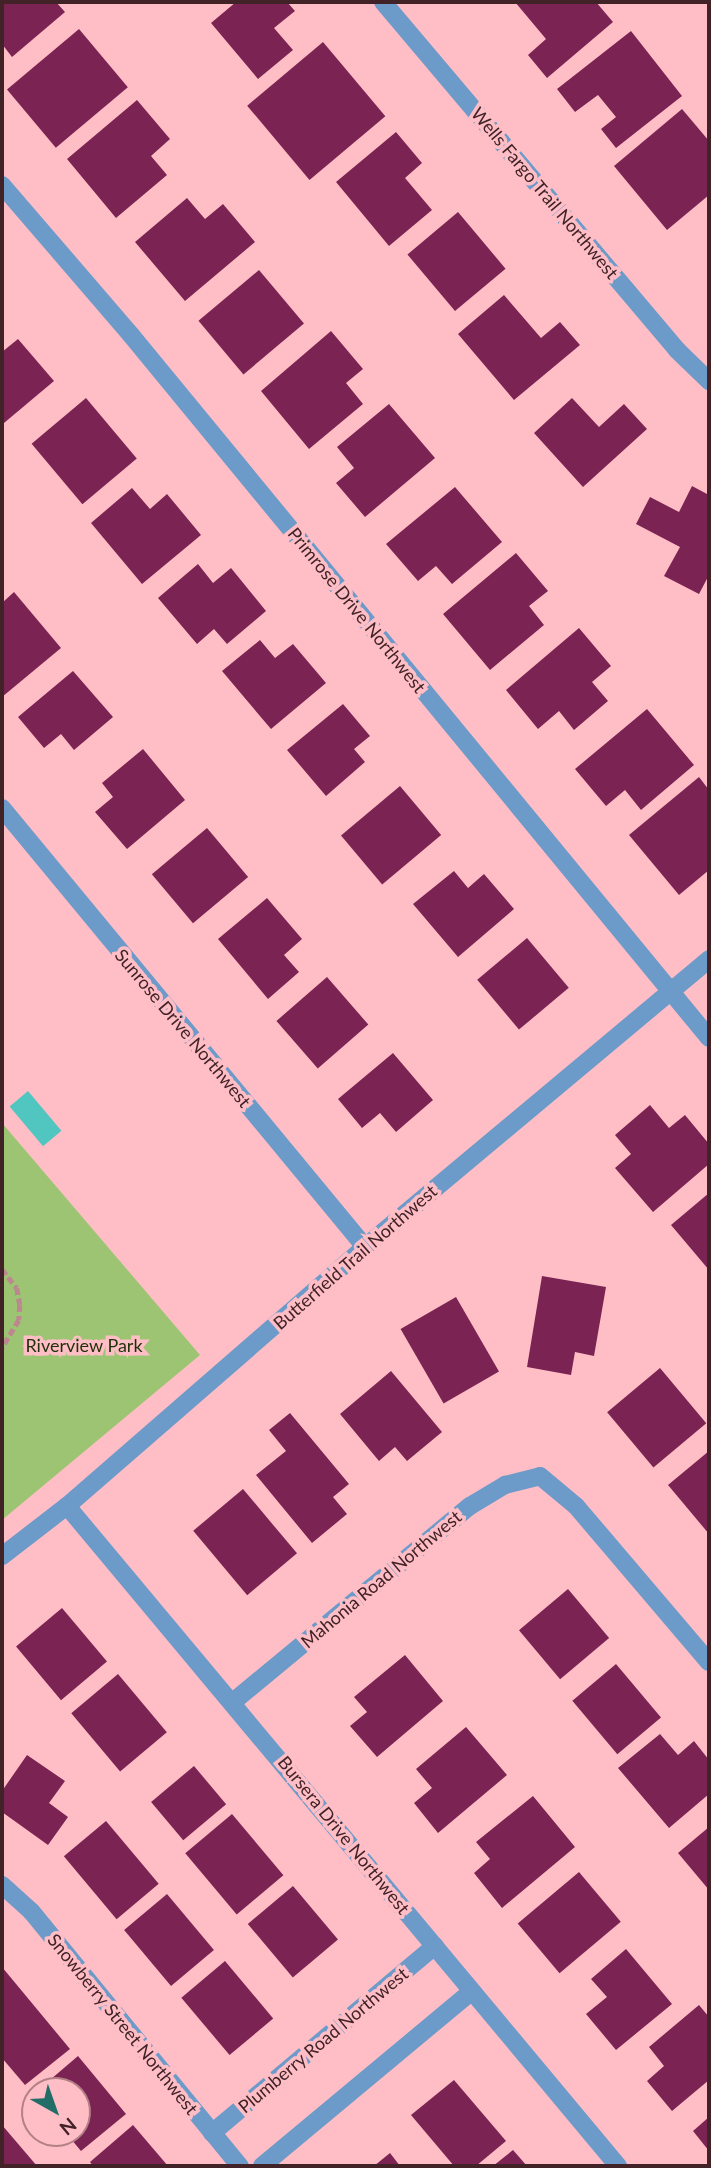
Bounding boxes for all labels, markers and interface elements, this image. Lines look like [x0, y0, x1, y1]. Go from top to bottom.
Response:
street label: Wells Fargo Trail Northwest [467, 103, 623, 283]
street label: Primrose Drive Northwest [284, 523, 430, 697]
street label: Sunrose Drive Northwest [110, 944, 256, 1112]
street label: Butterfield Trail Northwest [269, 1180, 441, 1334]
park label: Riverview Park [25, 1334, 143, 1356]
street label: Mahonia Road Northwest [296, 1506, 466, 1652]
street label: Bursera Drive Northwest [274, 1752, 414, 1918]
street label: Snowberry Street Northwest [43, 1929, 203, 2119]
street label: Plumberry Road Northwest [234, 1963, 412, 2117]
north arrow [21, 2077, 91, 2147]
text: N [56, 2113, 82, 2140]

